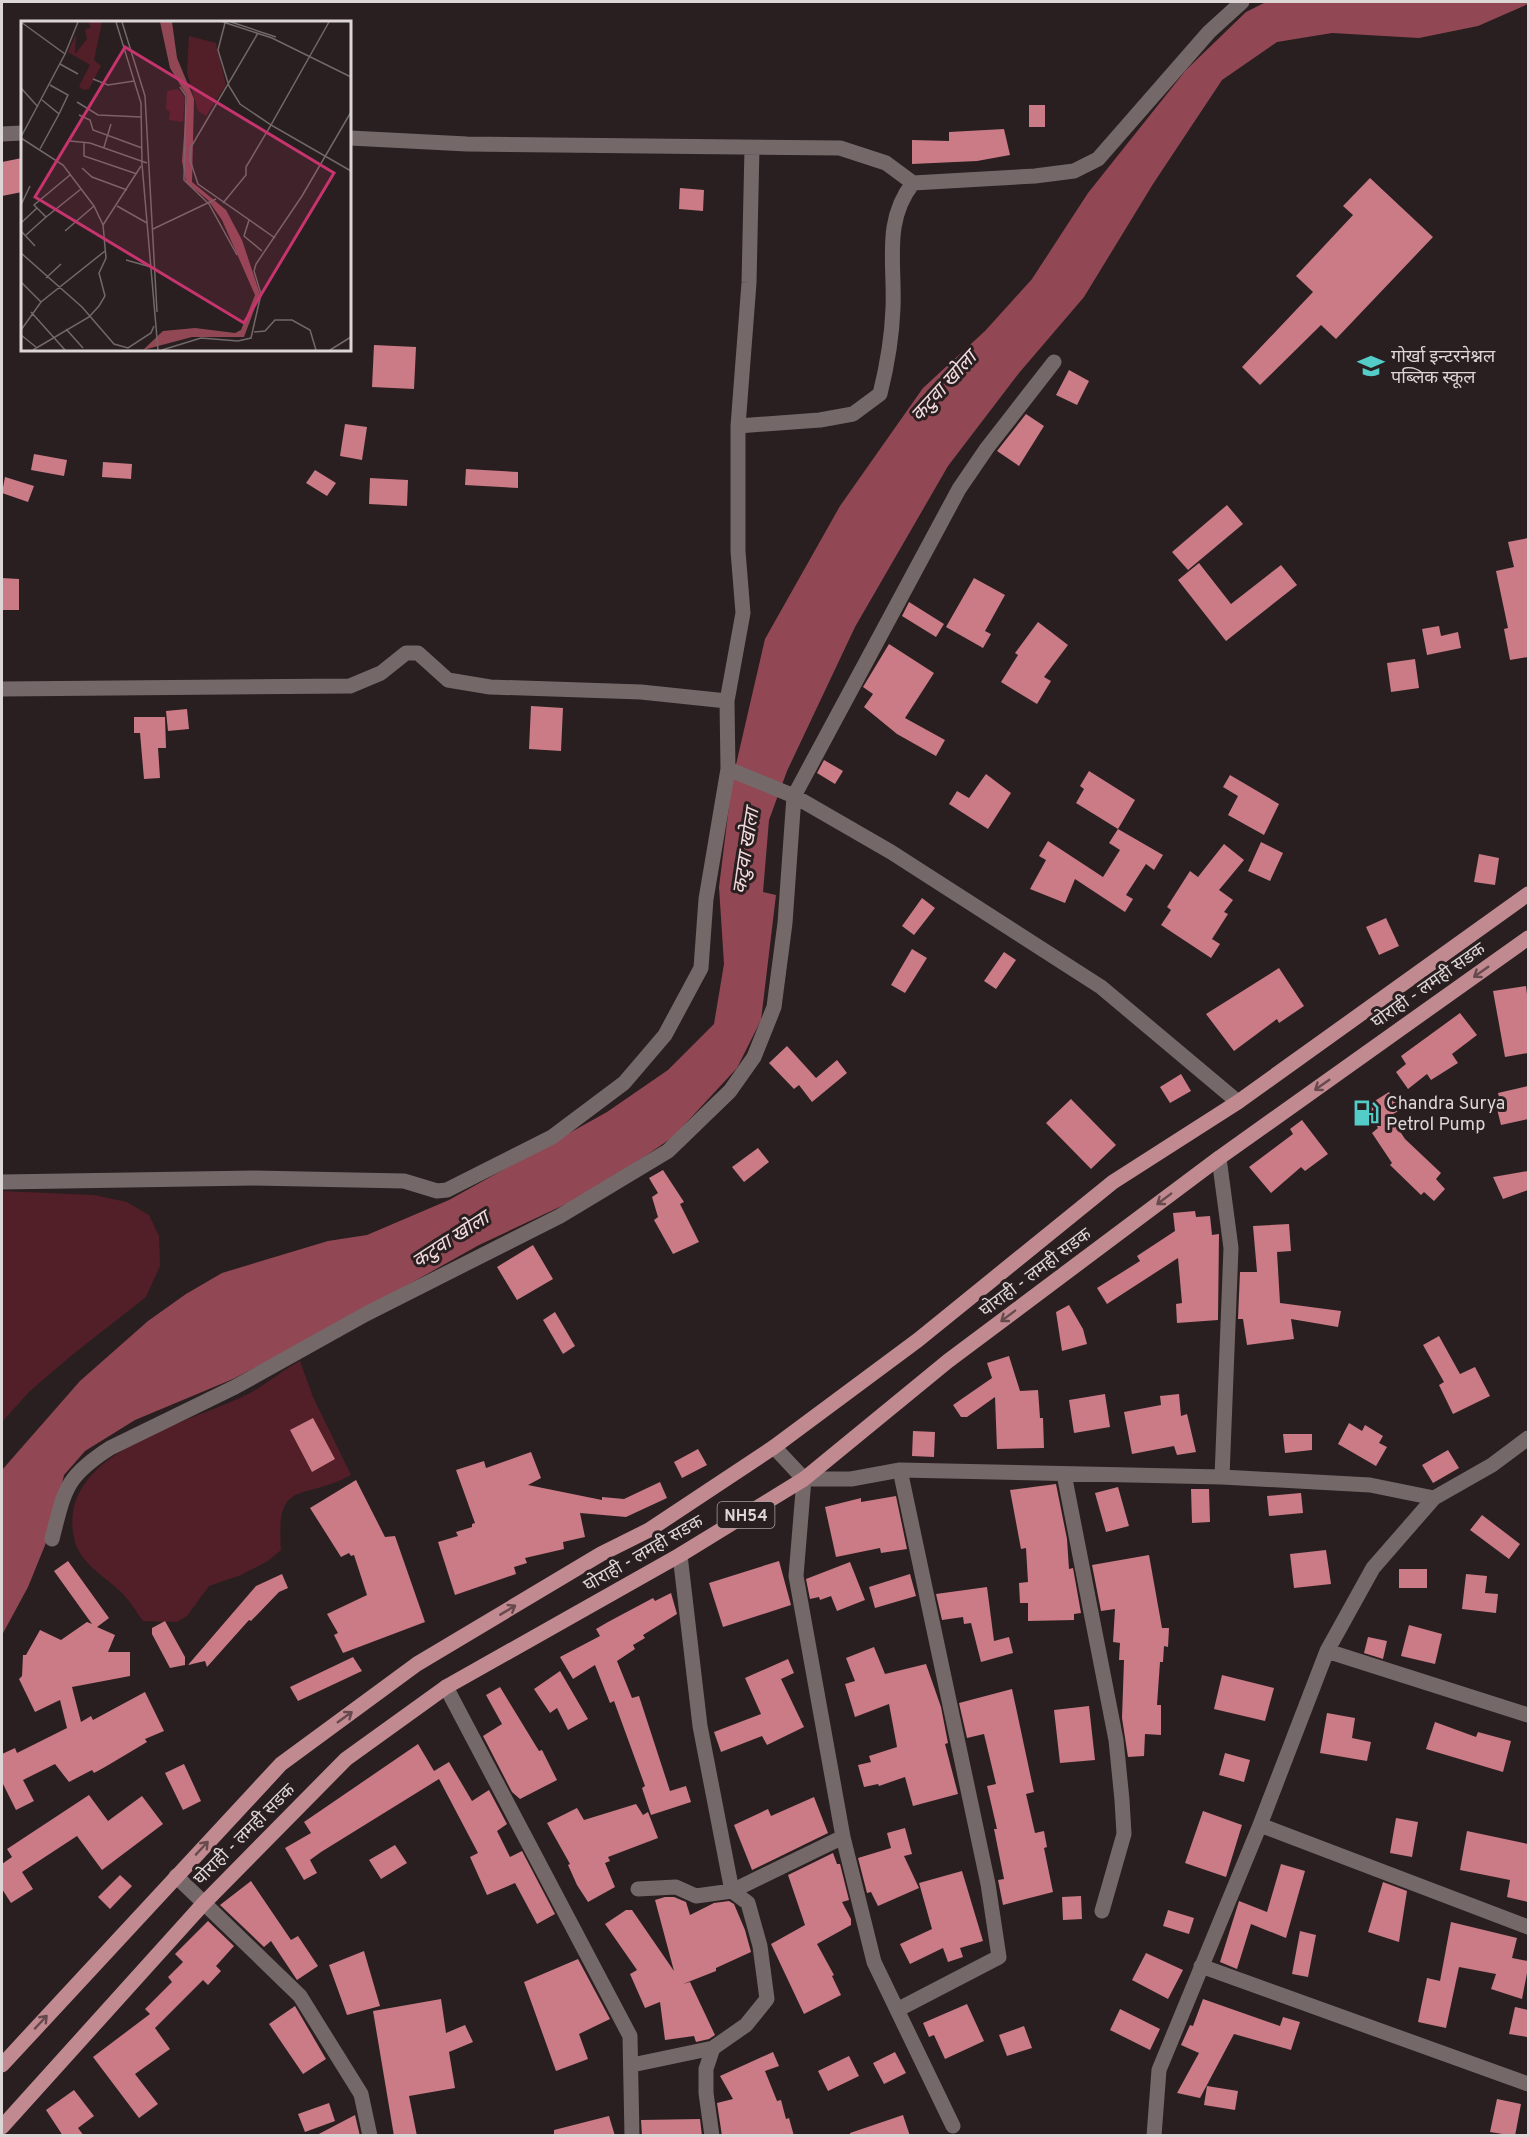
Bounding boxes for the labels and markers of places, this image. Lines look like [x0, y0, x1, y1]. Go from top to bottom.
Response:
place label: गोर्खा इन्टरनेश्नल पब्लिक स्कूल [1391, 345, 1496, 390]
school or university icon: गोर्खा इन्टरनेश्नल पब्लिक स्कूल [1356, 351, 1386, 381]
place label: Chandra Surya Petrol Pump [1386, 1093, 1505, 1137]
fuel station icon: Chandra Surya Petrol Pump [1351, 1098, 1381, 1128]

